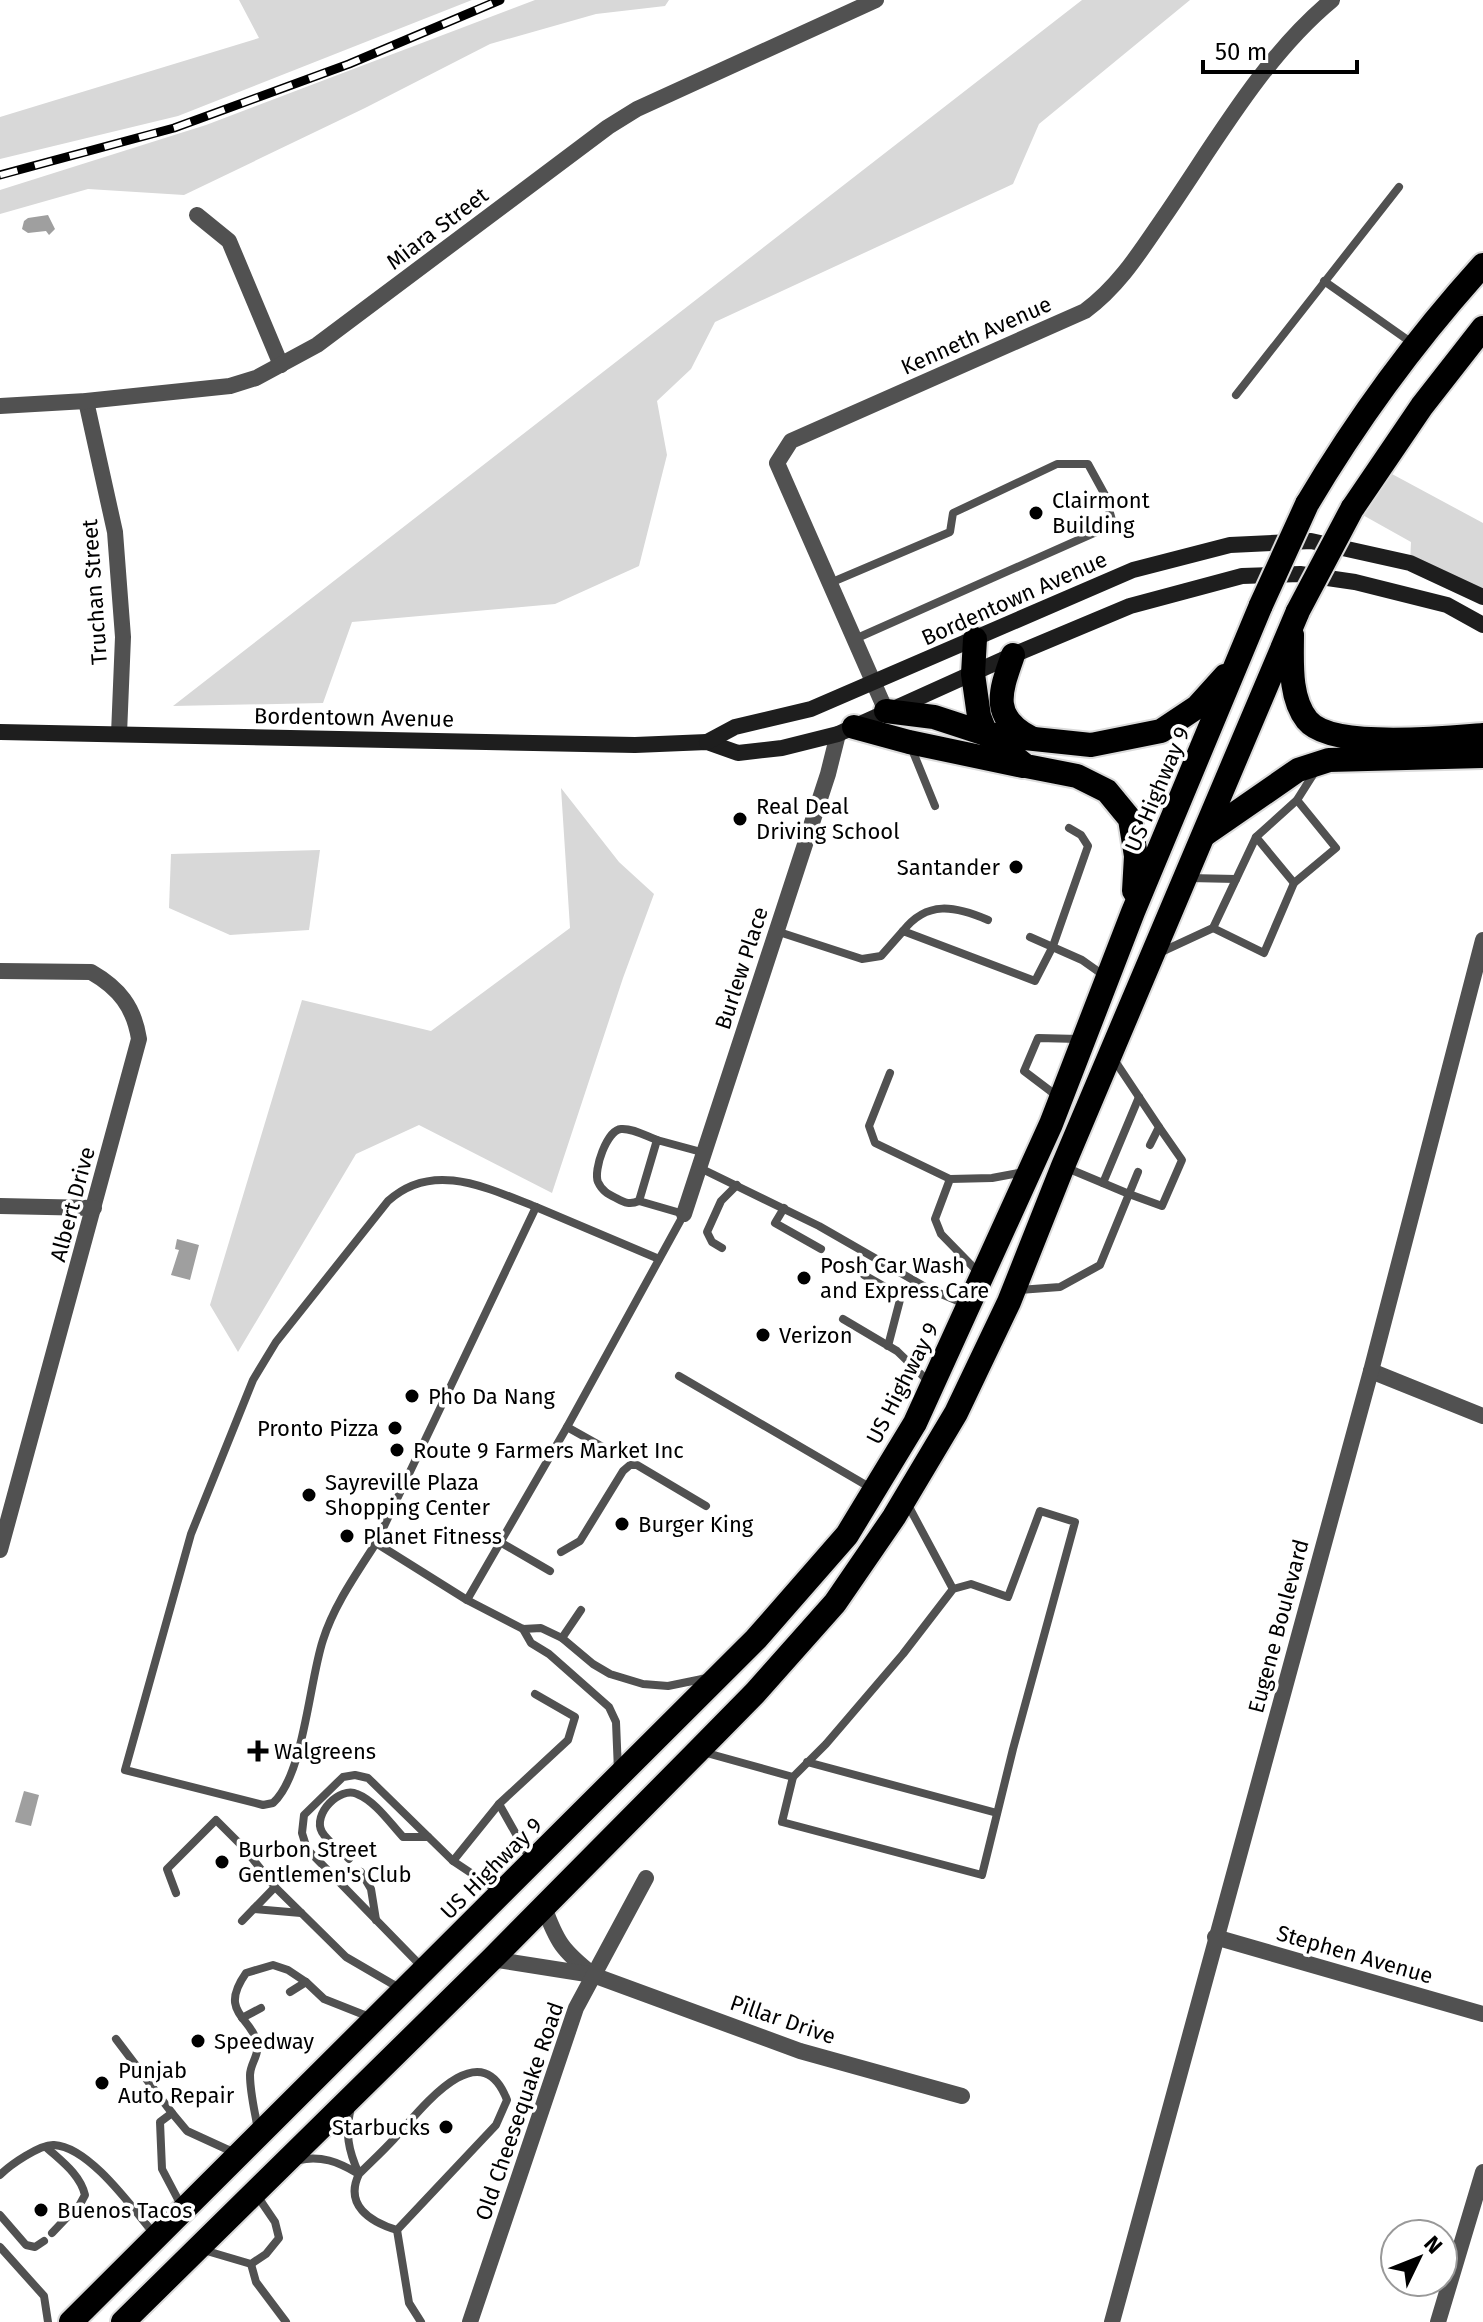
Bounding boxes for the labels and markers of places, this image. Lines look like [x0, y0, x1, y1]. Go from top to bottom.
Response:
place label: Clairmont Building [1052, 487, 1150, 539]
marker: Clairmont Building [1027, 504, 1045, 522]
place label: Real Deal Driving School [756, 793, 900, 845]
marker: Real Deal Driving School [731, 810, 749, 828]
place label: Santander [897, 854, 1001, 881]
marker: Santander [1007, 858, 1025, 876]
place label: Posh Car Wash and Express Care [820, 1252, 989, 1304]
marker: Posh Car Wash and Express Care [795, 1269, 813, 1287]
place label: Verizon [779, 1322, 853, 1349]
marker: Verizon [754, 1326, 772, 1344]
place label: Pho Da Nang [428, 1383, 556, 1410]
marker: Pho Da Nang [403, 1387, 421, 1405]
place label: Pronto Pizza [257, 1415, 379, 1442]
marker: Pronto Pizza [386, 1419, 404, 1437]
place label: Route 9 Farmers Market Inc [413, 1437, 684, 1464]
marker: Route 9 Farmers Market Inc [388, 1441, 406, 1459]
place label: Sayreville Plaza Shopping Center [325, 1469, 491, 1521]
marker: Sayreville Plaza Shopping Center [300, 1486, 318, 1504]
place label: Burger King [638, 1511, 754, 1538]
marker: Burger King [613, 1515, 631, 1533]
place label: Planet Fitness [363, 1523, 502, 1550]
marker: Planet Fitness [338, 1527, 356, 1545]
place label: Walgreens [274, 1738, 376, 1765]
marker: Walgreens [249, 1742, 267, 1760]
place label: Burbon Street Gentlemen's Club [238, 1836, 411, 1888]
marker: Burbon Street Gentlemen's Club [213, 1853, 231, 1871]
place label: Speedway [214, 2028, 314, 2055]
marker: Speedway [189, 2032, 207, 2050]
place label: Punjab Auto Repair [118, 2057, 235, 2109]
marker: Punjab Auto Repair [93, 2074, 111, 2092]
place label: Starbucks [332, 2114, 430, 2141]
marker: Starbucks [437, 2118, 455, 2136]
place label: Buenos Tacos [57, 2197, 192, 2224]
marker: Buenos Tacos [32, 2201, 50, 2219]

